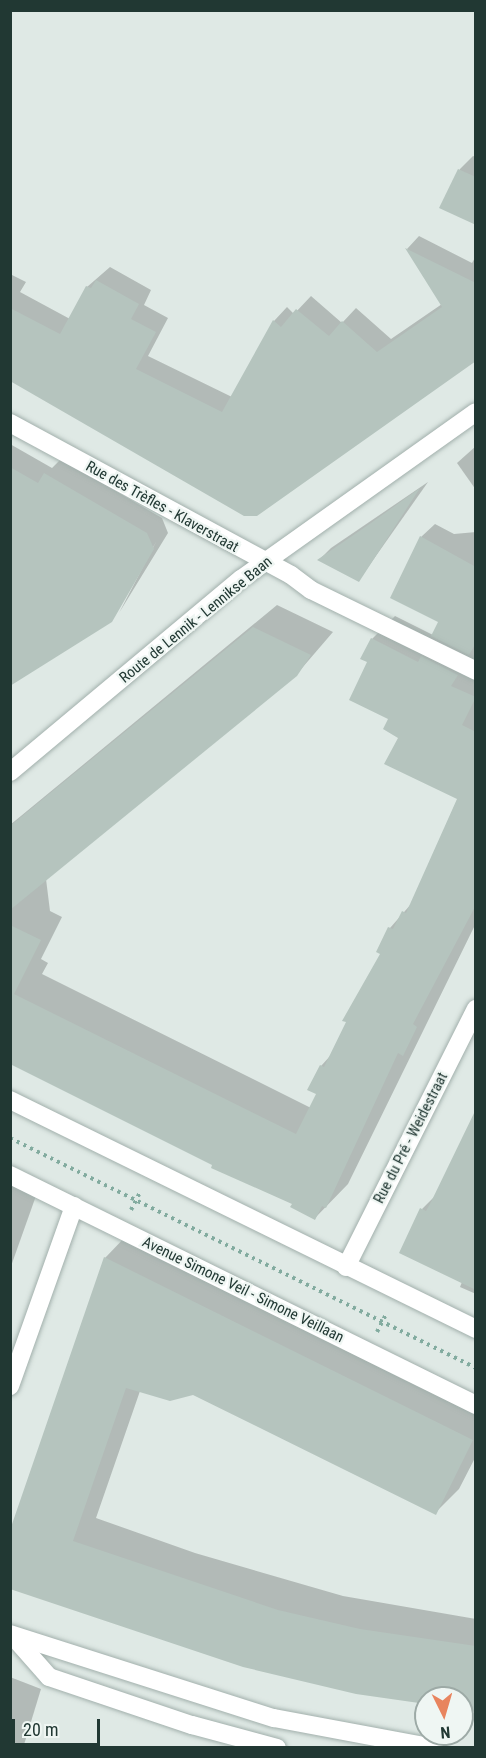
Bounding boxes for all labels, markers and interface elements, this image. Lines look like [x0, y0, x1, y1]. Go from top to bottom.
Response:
street label: Rue des Trèfles - Klaverstraat [82, 457, 242, 557]
street label: Route de Lennik - Lennikse Baan [116, 553, 276, 687]
street label: Rue du Pré - Weidestraat [370, 1069, 452, 1207]
street label: Avenue Simone Veil - Simone Veillaan [139, 1233, 347, 1347]
north arrow [414, 1686, 474, 1746]
scale bar [15, 1707, 104, 1745]
text: 20 m [23, 1719, 58, 1740]
text: N [440, 1723, 451, 1742]

